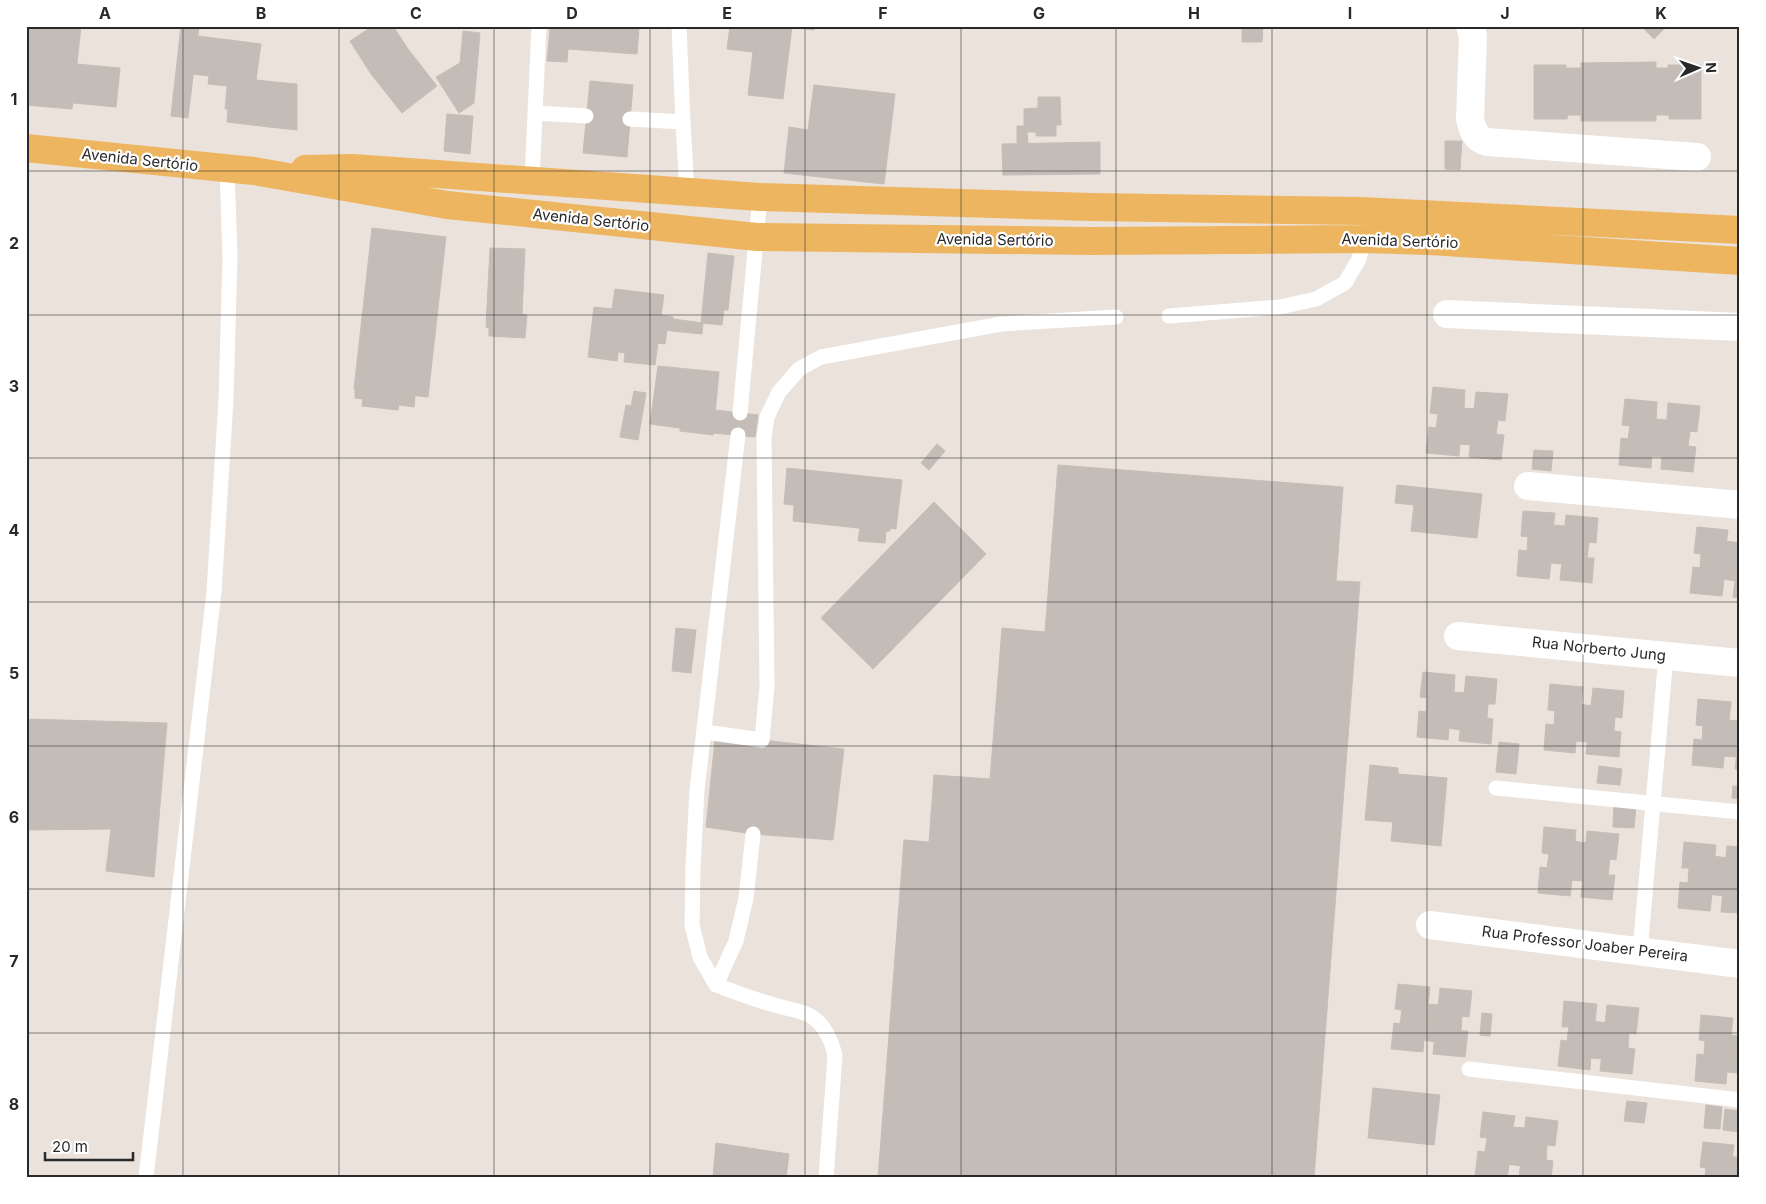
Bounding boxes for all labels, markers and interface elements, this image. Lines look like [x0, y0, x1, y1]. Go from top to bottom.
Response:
text: A [99, 3, 111, 23]
text: B [256, 3, 266, 23]
text: C [410, 3, 422, 23]
text: D [566, 3, 578, 23]
text: E [722, 3, 732, 23]
text: F [878, 3, 888, 23]
text: G [1033, 3, 1045, 23]
text: H [1188, 3, 1200, 23]
text: I [1348, 3, 1352, 23]
text: J [1500, 3, 1510, 23]
text: K [1655, 3, 1667, 23]
north arrow [1674, 42, 1724, 92]
text: N [1703, 62, 1720, 73]
text: 1 [11, 89, 17, 109]
street label: Avenida Sertório [81, 144, 199, 175]
street label: Avenida Sertório [532, 204, 650, 235]
street label: Avenida Sertório [936, 229, 1054, 250]
street label: Avenida Sertório [1341, 229, 1459, 252]
text: 2 [9, 233, 19, 253]
text: 3 [9, 376, 19, 396]
text: 4 [9, 520, 20, 540]
street label: Rua Norberto Jung [1531, 632, 1667, 665]
text: 5 [9, 663, 19, 683]
text: 6 [9, 807, 19, 827]
street label: Rua Professor Joaber Pereira [1481, 921, 1689, 966]
text: 7 [9, 951, 19, 971]
text: 8 [9, 1094, 19, 1114]
scale bar [45, 1129, 132, 1161]
text: 20 m [52, 1137, 88, 1156]

